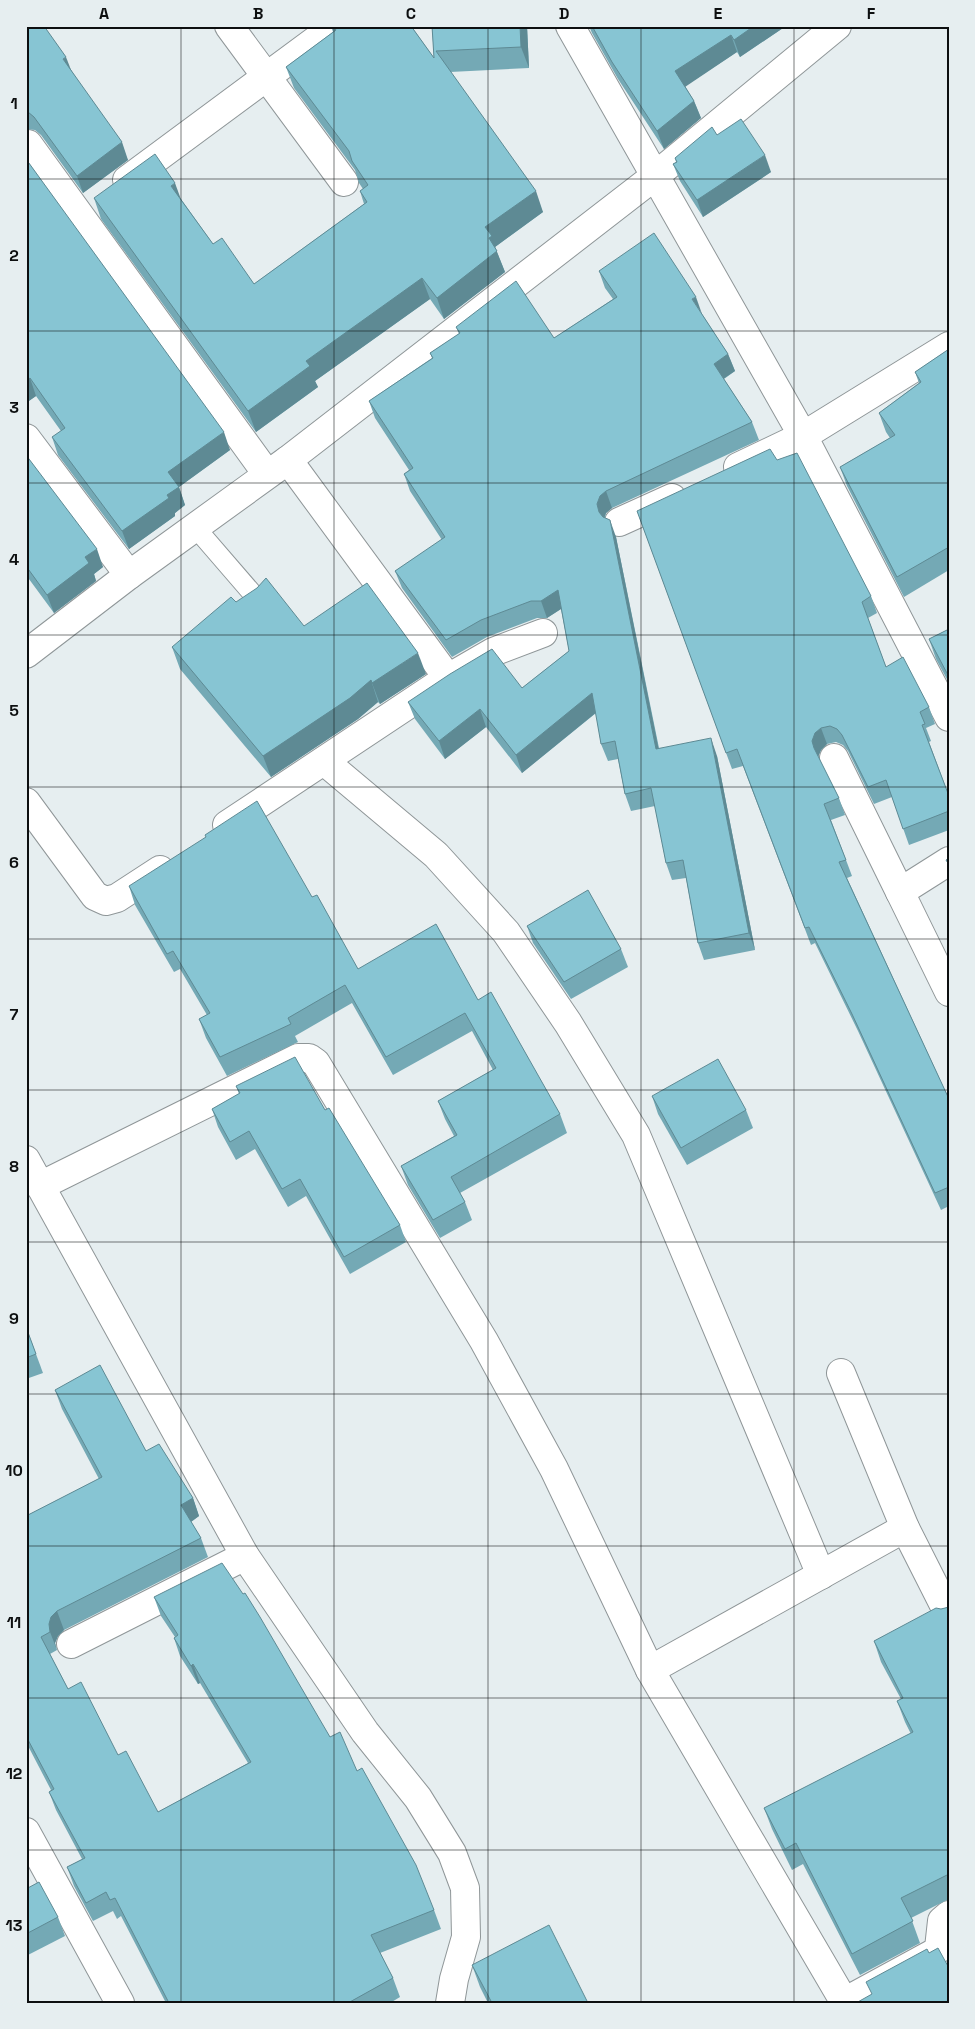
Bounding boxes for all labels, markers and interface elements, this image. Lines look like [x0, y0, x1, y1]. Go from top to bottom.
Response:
text: A [99, 3, 109, 24]
text: B [253, 3, 263, 24]
text: C [406, 3, 416, 24]
text: D [559, 3, 569, 24]
text: E [714, 3, 723, 24]
text: F [867, 3, 876, 24]
text: 1 [10, 93, 18, 114]
text: 2 [9, 245, 19, 266]
text: 3 [9, 397, 19, 418]
text: 4 [9, 549, 19, 570]
text: 5 [9, 700, 19, 721]
text: 6 [9, 852, 19, 873]
text: 7 [10, 1004, 19, 1025]
text: 8 [9, 1156, 19, 1177]
text: 9 [9, 1308, 19, 1329]
text: 10 [5, 1460, 23, 1481]
text: 11 [7, 1612, 21, 1633]
text: 12 [6, 1763, 22, 1784]
text: 13 [6, 1915, 23, 1936]

